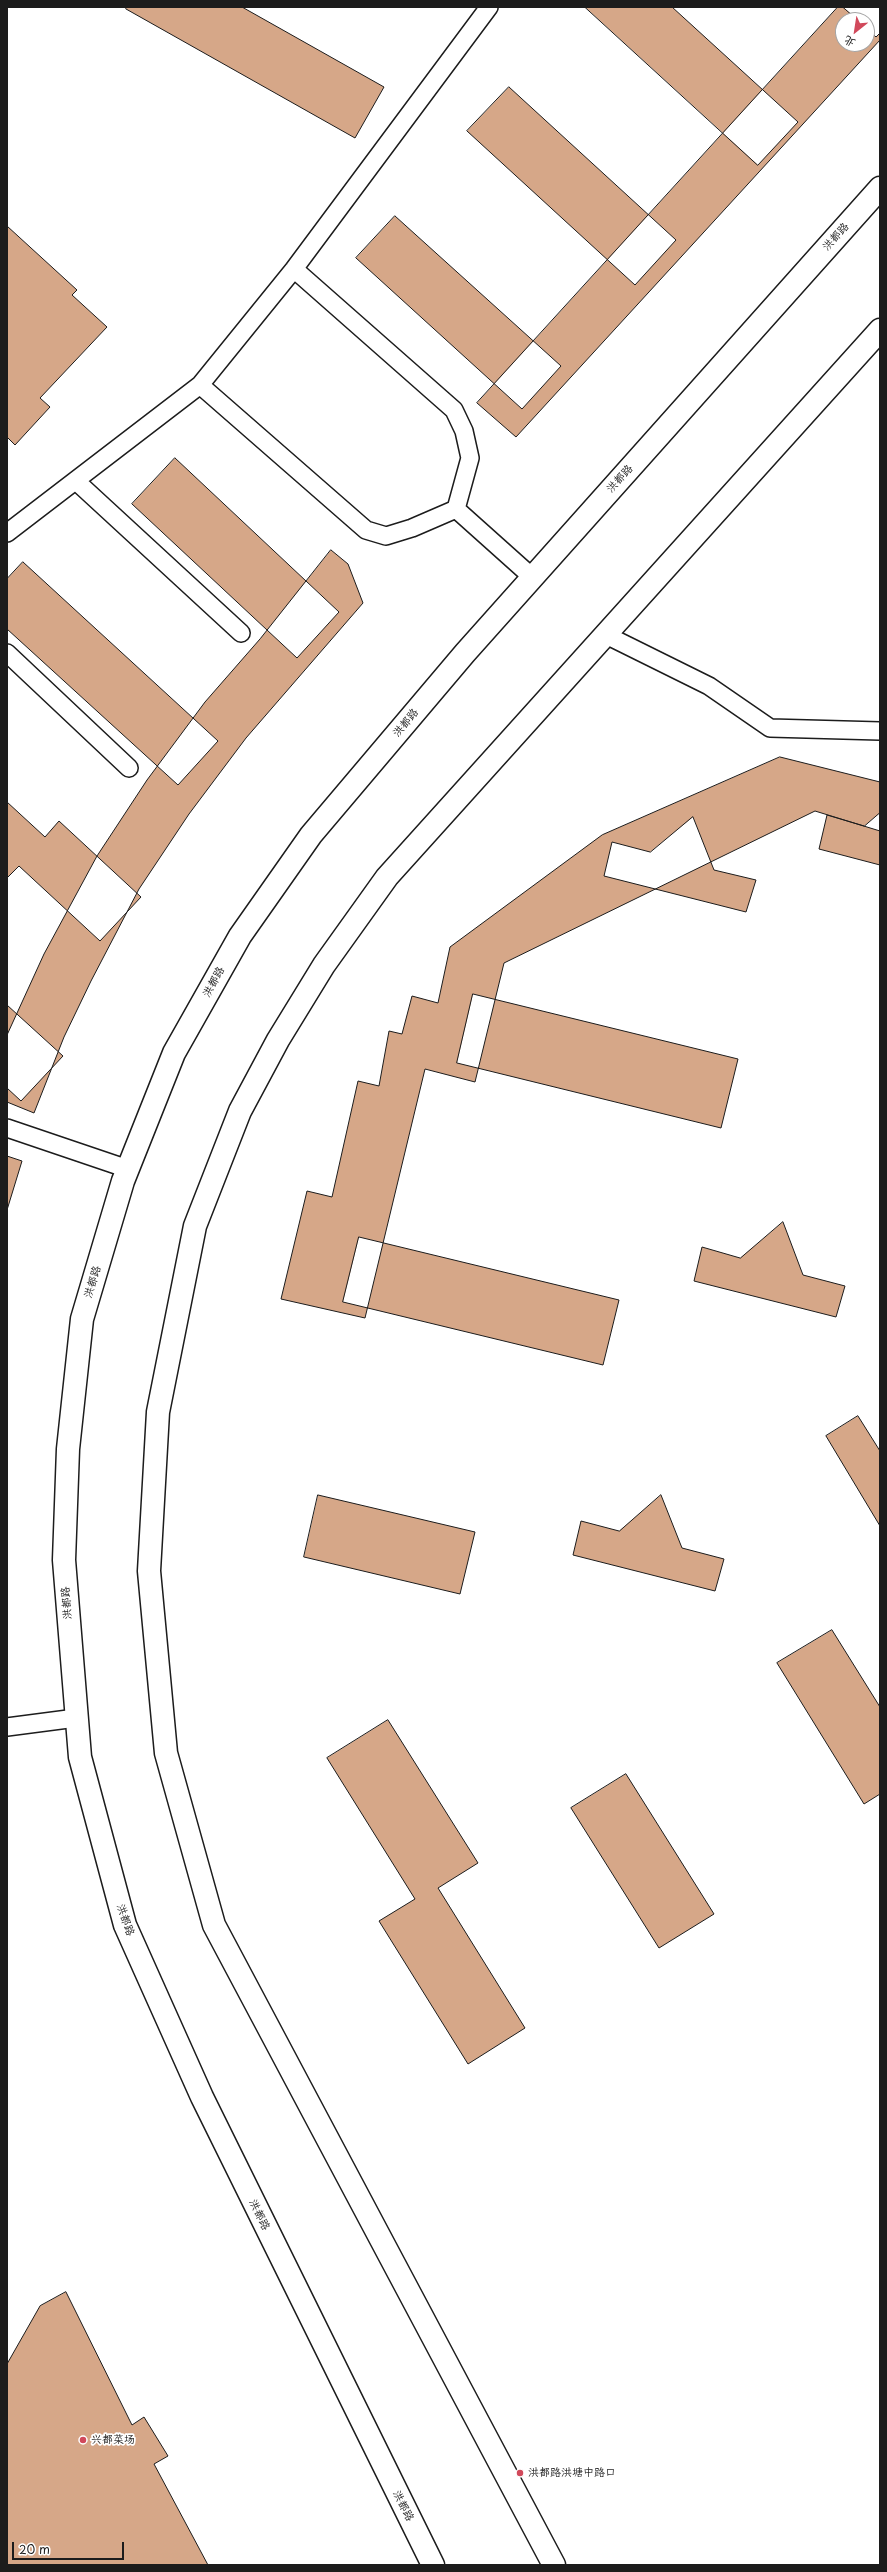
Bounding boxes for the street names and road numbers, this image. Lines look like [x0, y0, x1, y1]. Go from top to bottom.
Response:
street label: 洪都路 [820, 220, 852, 254]
street label: 洪都路 [604, 462, 636, 496]
street label: 洪都路 [390, 706, 422, 740]
street label: 洪都路 [200, 964, 228, 1000]
street label: 洪都路 [82, 1264, 104, 1300]
street label: 洪都路 [59, 1586, 75, 1620]
street label: 洪都路 [113, 1902, 137, 1938]
street label: 洪都路 [246, 2197, 272, 2233]
street label: 洪都路 [390, 2488, 416, 2524]

